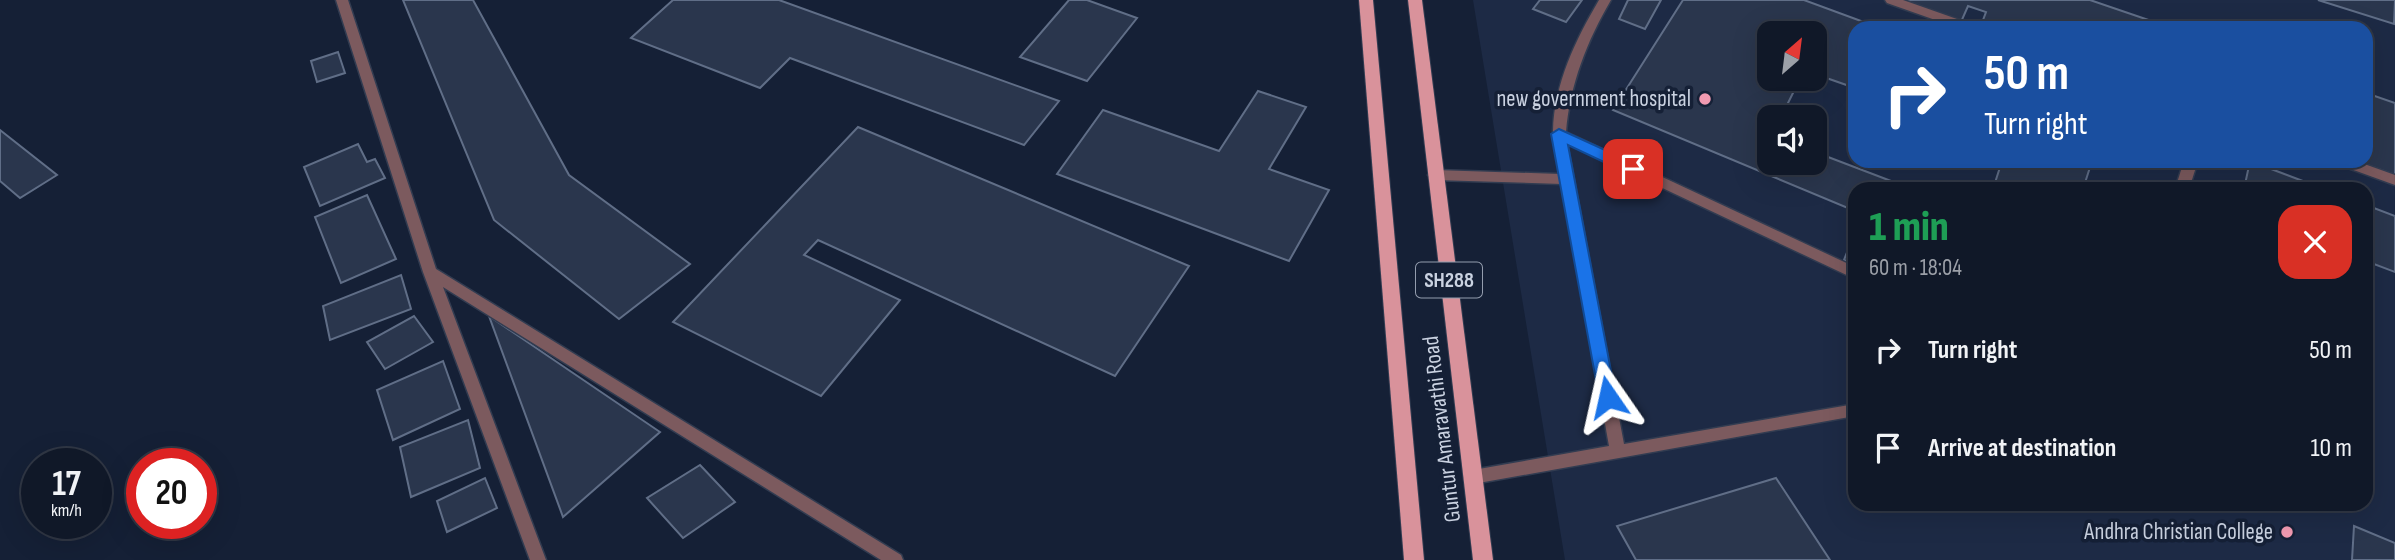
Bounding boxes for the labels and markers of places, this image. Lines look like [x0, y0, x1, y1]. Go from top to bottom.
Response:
place label: new government hospital [1496, 85, 1691, 113]
marker: new government hospital [1697, 91, 1713, 107]
pin [1603, 139, 1663, 199]
place label: Andhra Christian College [2083, 518, 2273, 546]
marker: Andhra Christian College [2279, 524, 2295, 540]

